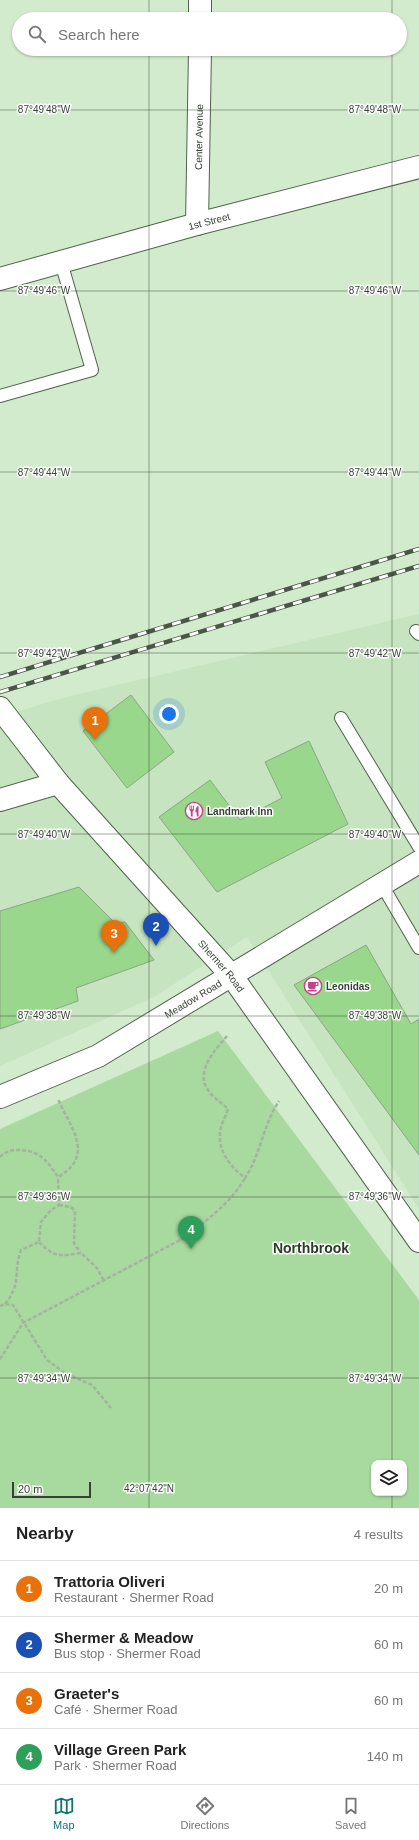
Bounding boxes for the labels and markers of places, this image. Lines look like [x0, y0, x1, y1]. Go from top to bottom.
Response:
pin: 1 [82, 707, 108, 740]
restaurant icon: Landmark Inn [184, 801, 204, 821]
place label: Landmark Inn [207, 806, 273, 817]
pin: 2 [143, 913, 169, 946]
pin: 3 [101, 920, 127, 953]
cafe icon: Leonidas [303, 976, 323, 996]
place label: Leonidas [326, 981, 370, 992]
pin: 4 [178, 1216, 204, 1249]

